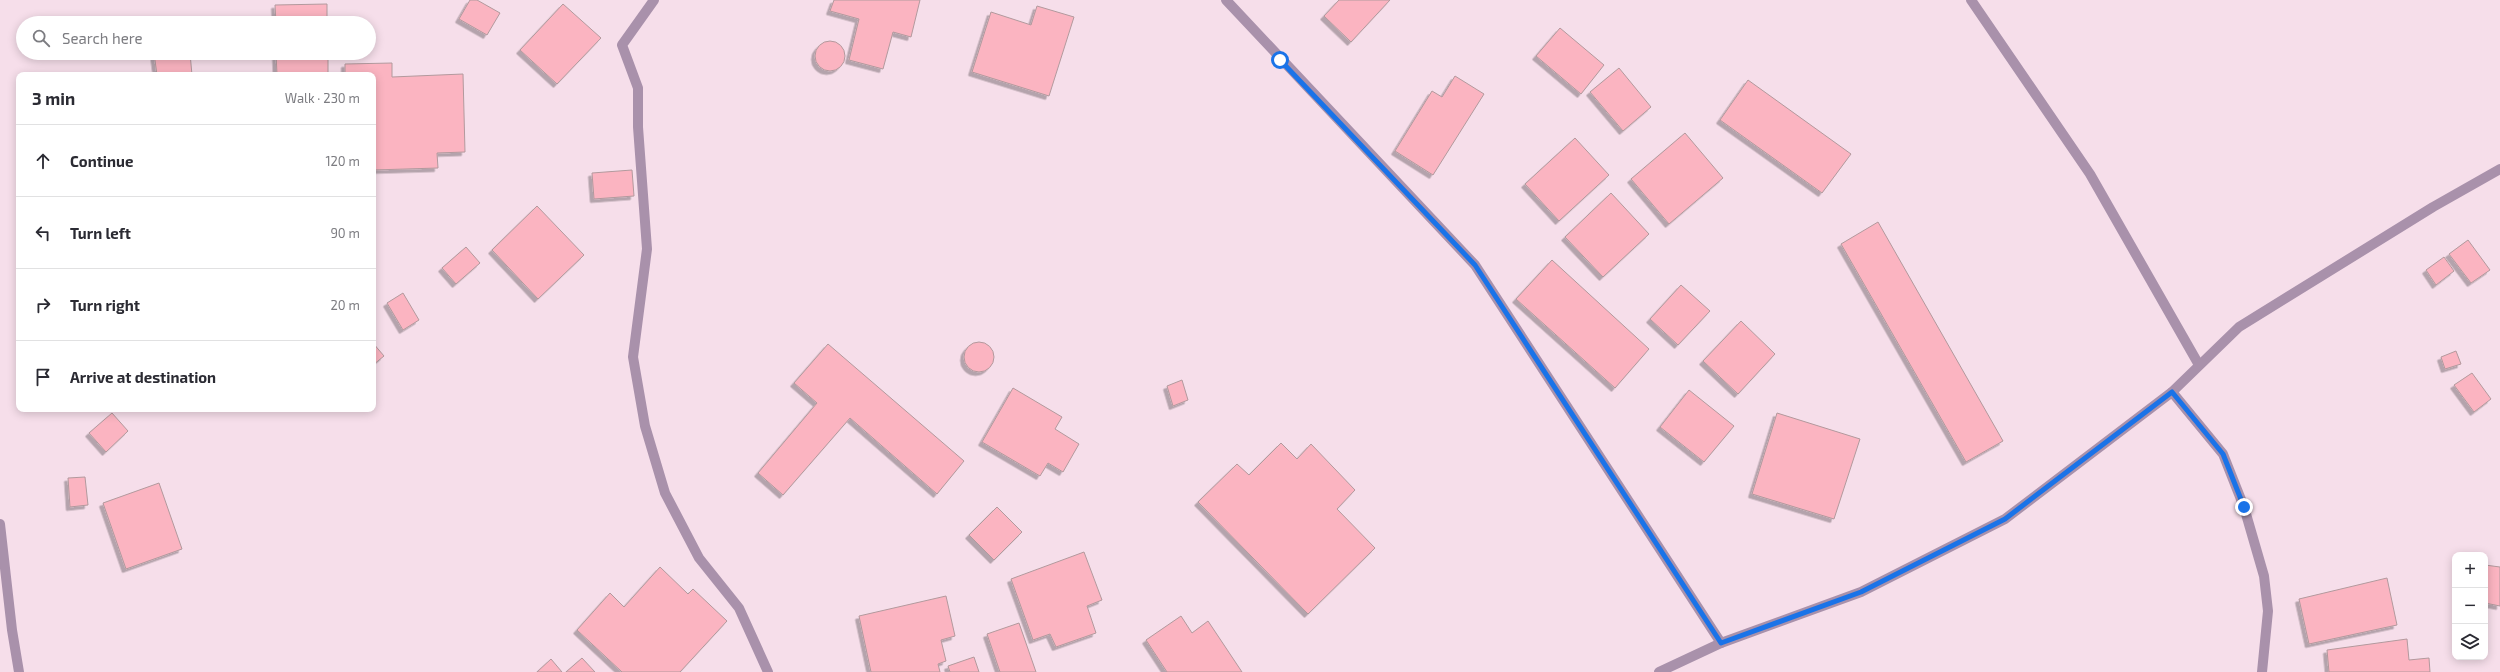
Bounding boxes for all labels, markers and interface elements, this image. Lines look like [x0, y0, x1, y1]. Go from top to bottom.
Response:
search box [16, 16, 376, 60]
icon: search [30, 27, 52, 49]
text: Search here [62, 29, 143, 47]
route start [1271, 51, 1289, 69]
text: 3 min [32, 88, 75, 108]
text: Walk · 230 m [285, 90, 360, 106]
icon: ahead [32, 150, 54, 172]
text: Continue [70, 152, 133, 170]
text: 120 m [325, 153, 360, 169]
icon: left [32, 222, 54, 244]
text: Turn left [70, 224, 131, 242]
text: 90 m [330, 225, 360, 241]
icon: right [32, 294, 54, 316]
text: Turn right [70, 296, 140, 314]
text: 20 m [331, 297, 360, 313]
icon: arrive [32, 366, 54, 388]
text: Arrive at destination [70, 368, 216, 386]
route end [2235, 498, 2253, 516]
map controls [2452, 552, 2488, 660]
button: + [2452, 552, 2488, 588]
button: − [2452, 588, 2488, 624]
button: layers [2452, 624, 2488, 660]

